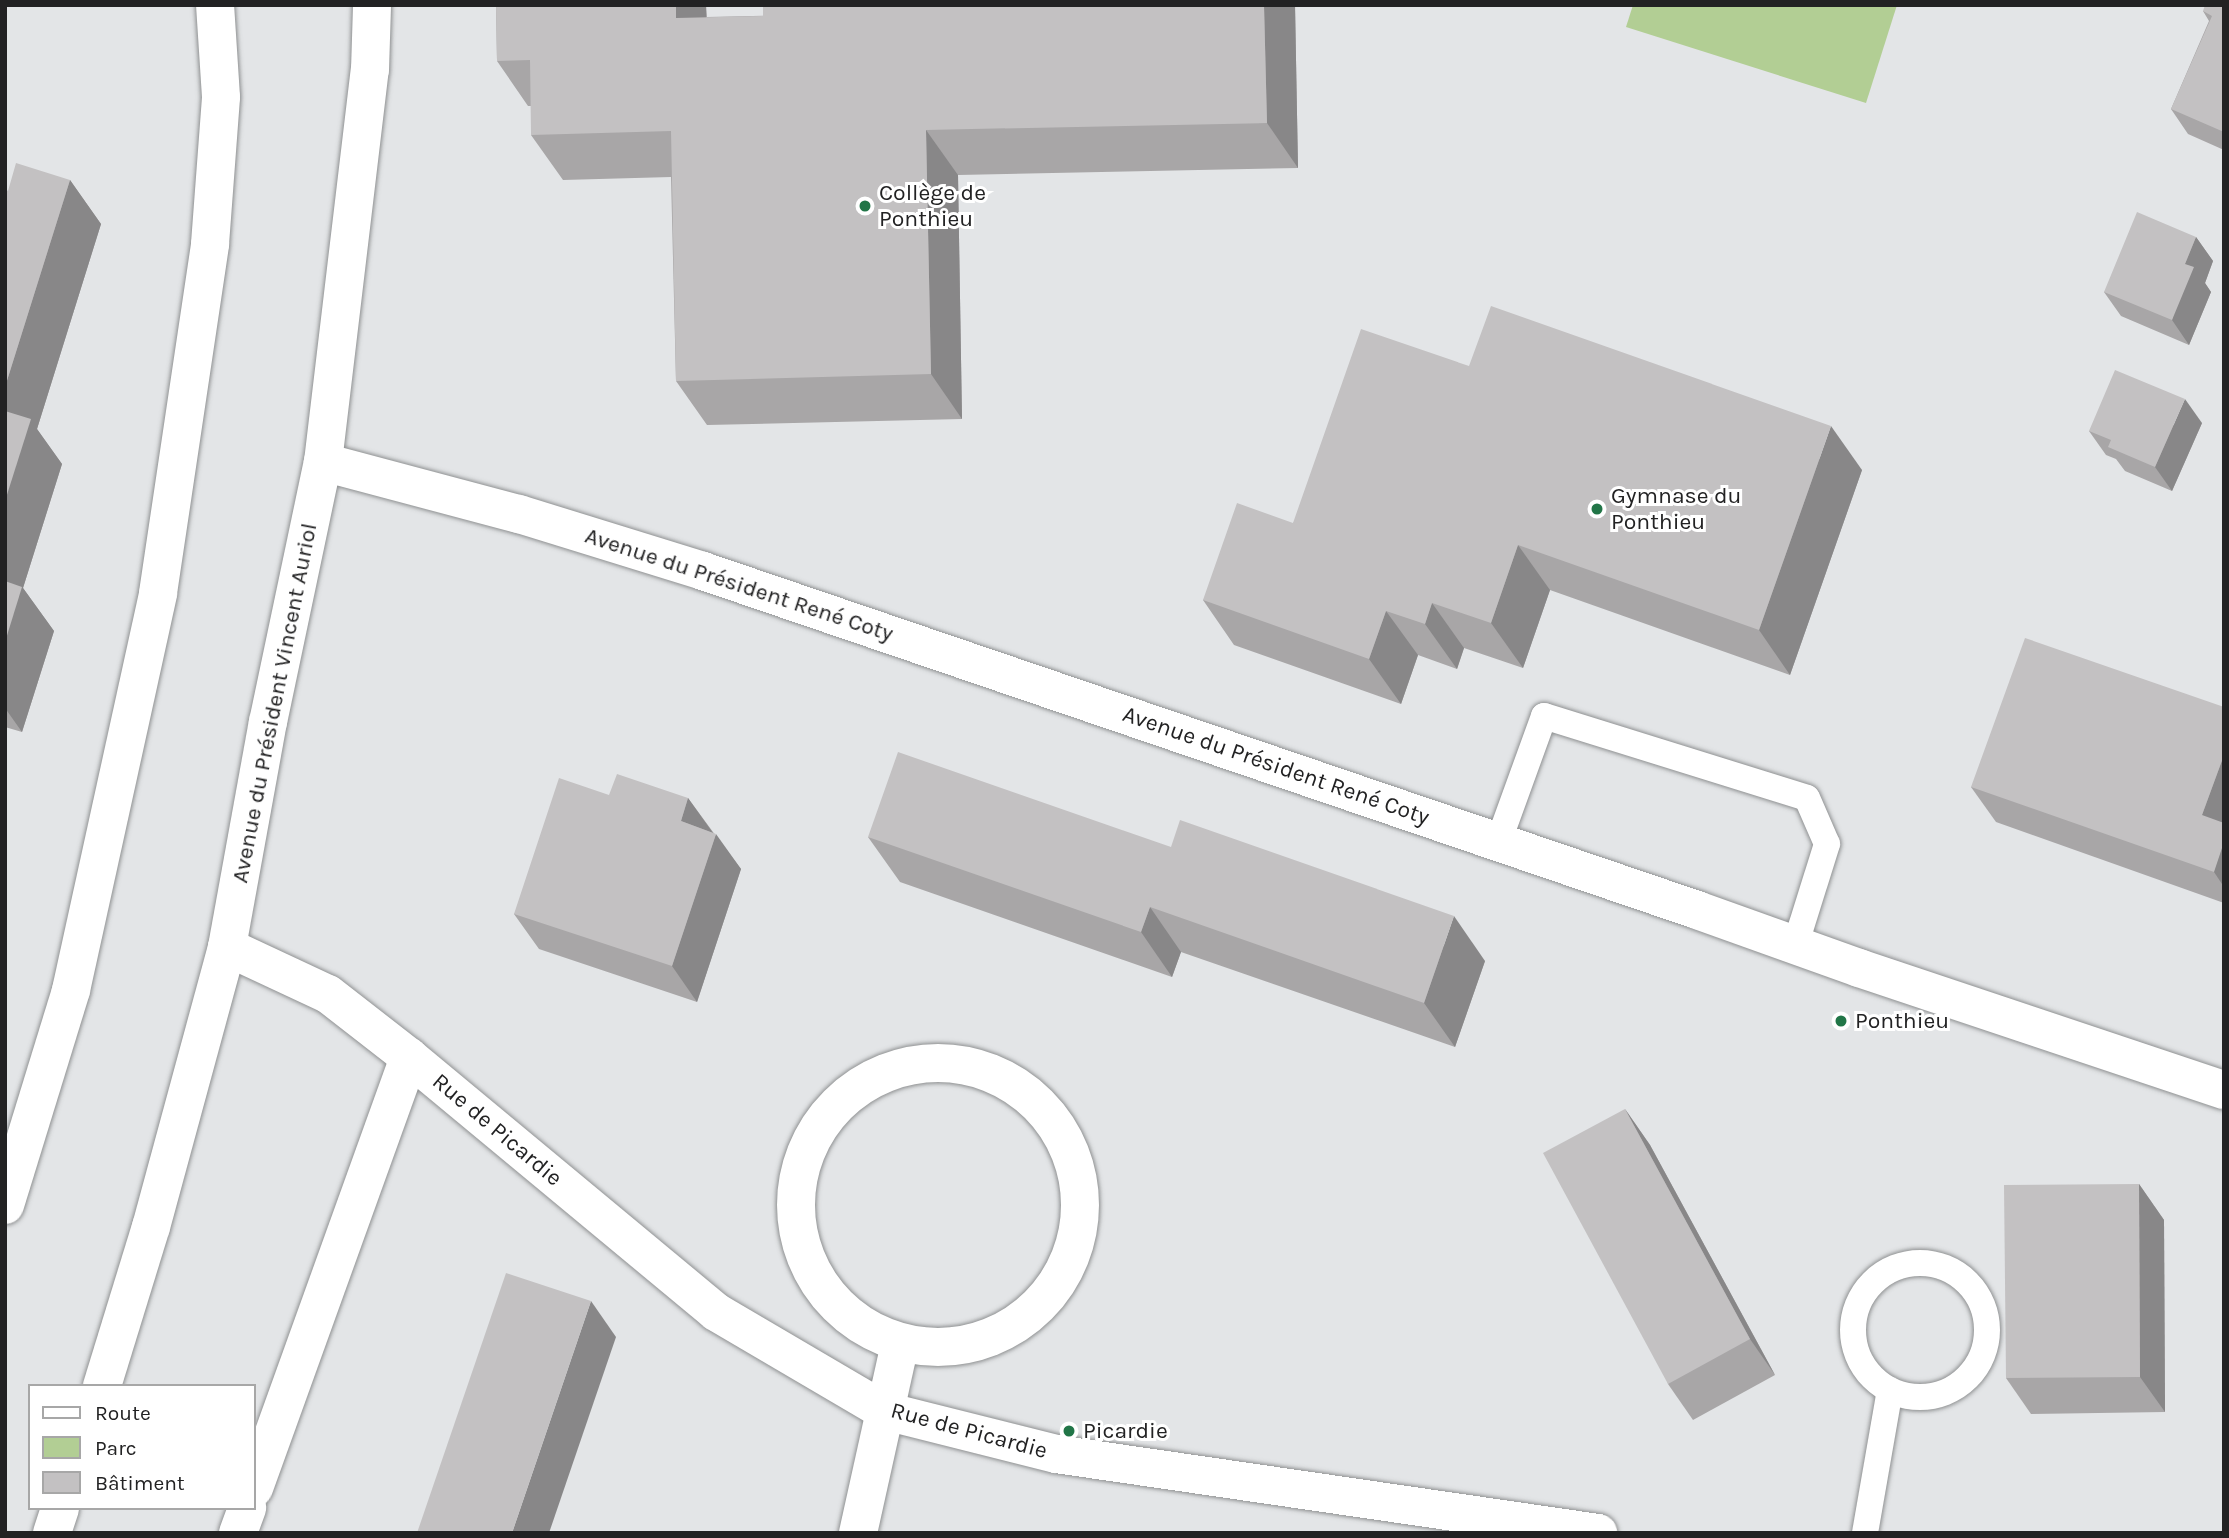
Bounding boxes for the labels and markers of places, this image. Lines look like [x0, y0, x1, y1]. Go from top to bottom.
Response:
place label: Collège de Ponthieu [879, 179, 986, 233]
marker: Collège de Ponthieu [857, 198, 873, 214]
place label: Gymnase du Ponthieu [1611, 482, 1741, 536]
marker: Gymnase du Ponthieu [1589, 501, 1605, 517]
place label: Ponthieu [1855, 1007, 1949, 1035]
marker: Ponthieu [1833, 1013, 1849, 1029]
place label: Picardie [1083, 1417, 1168, 1445]
marker: Picardie [1061, 1423, 1077, 1439]

